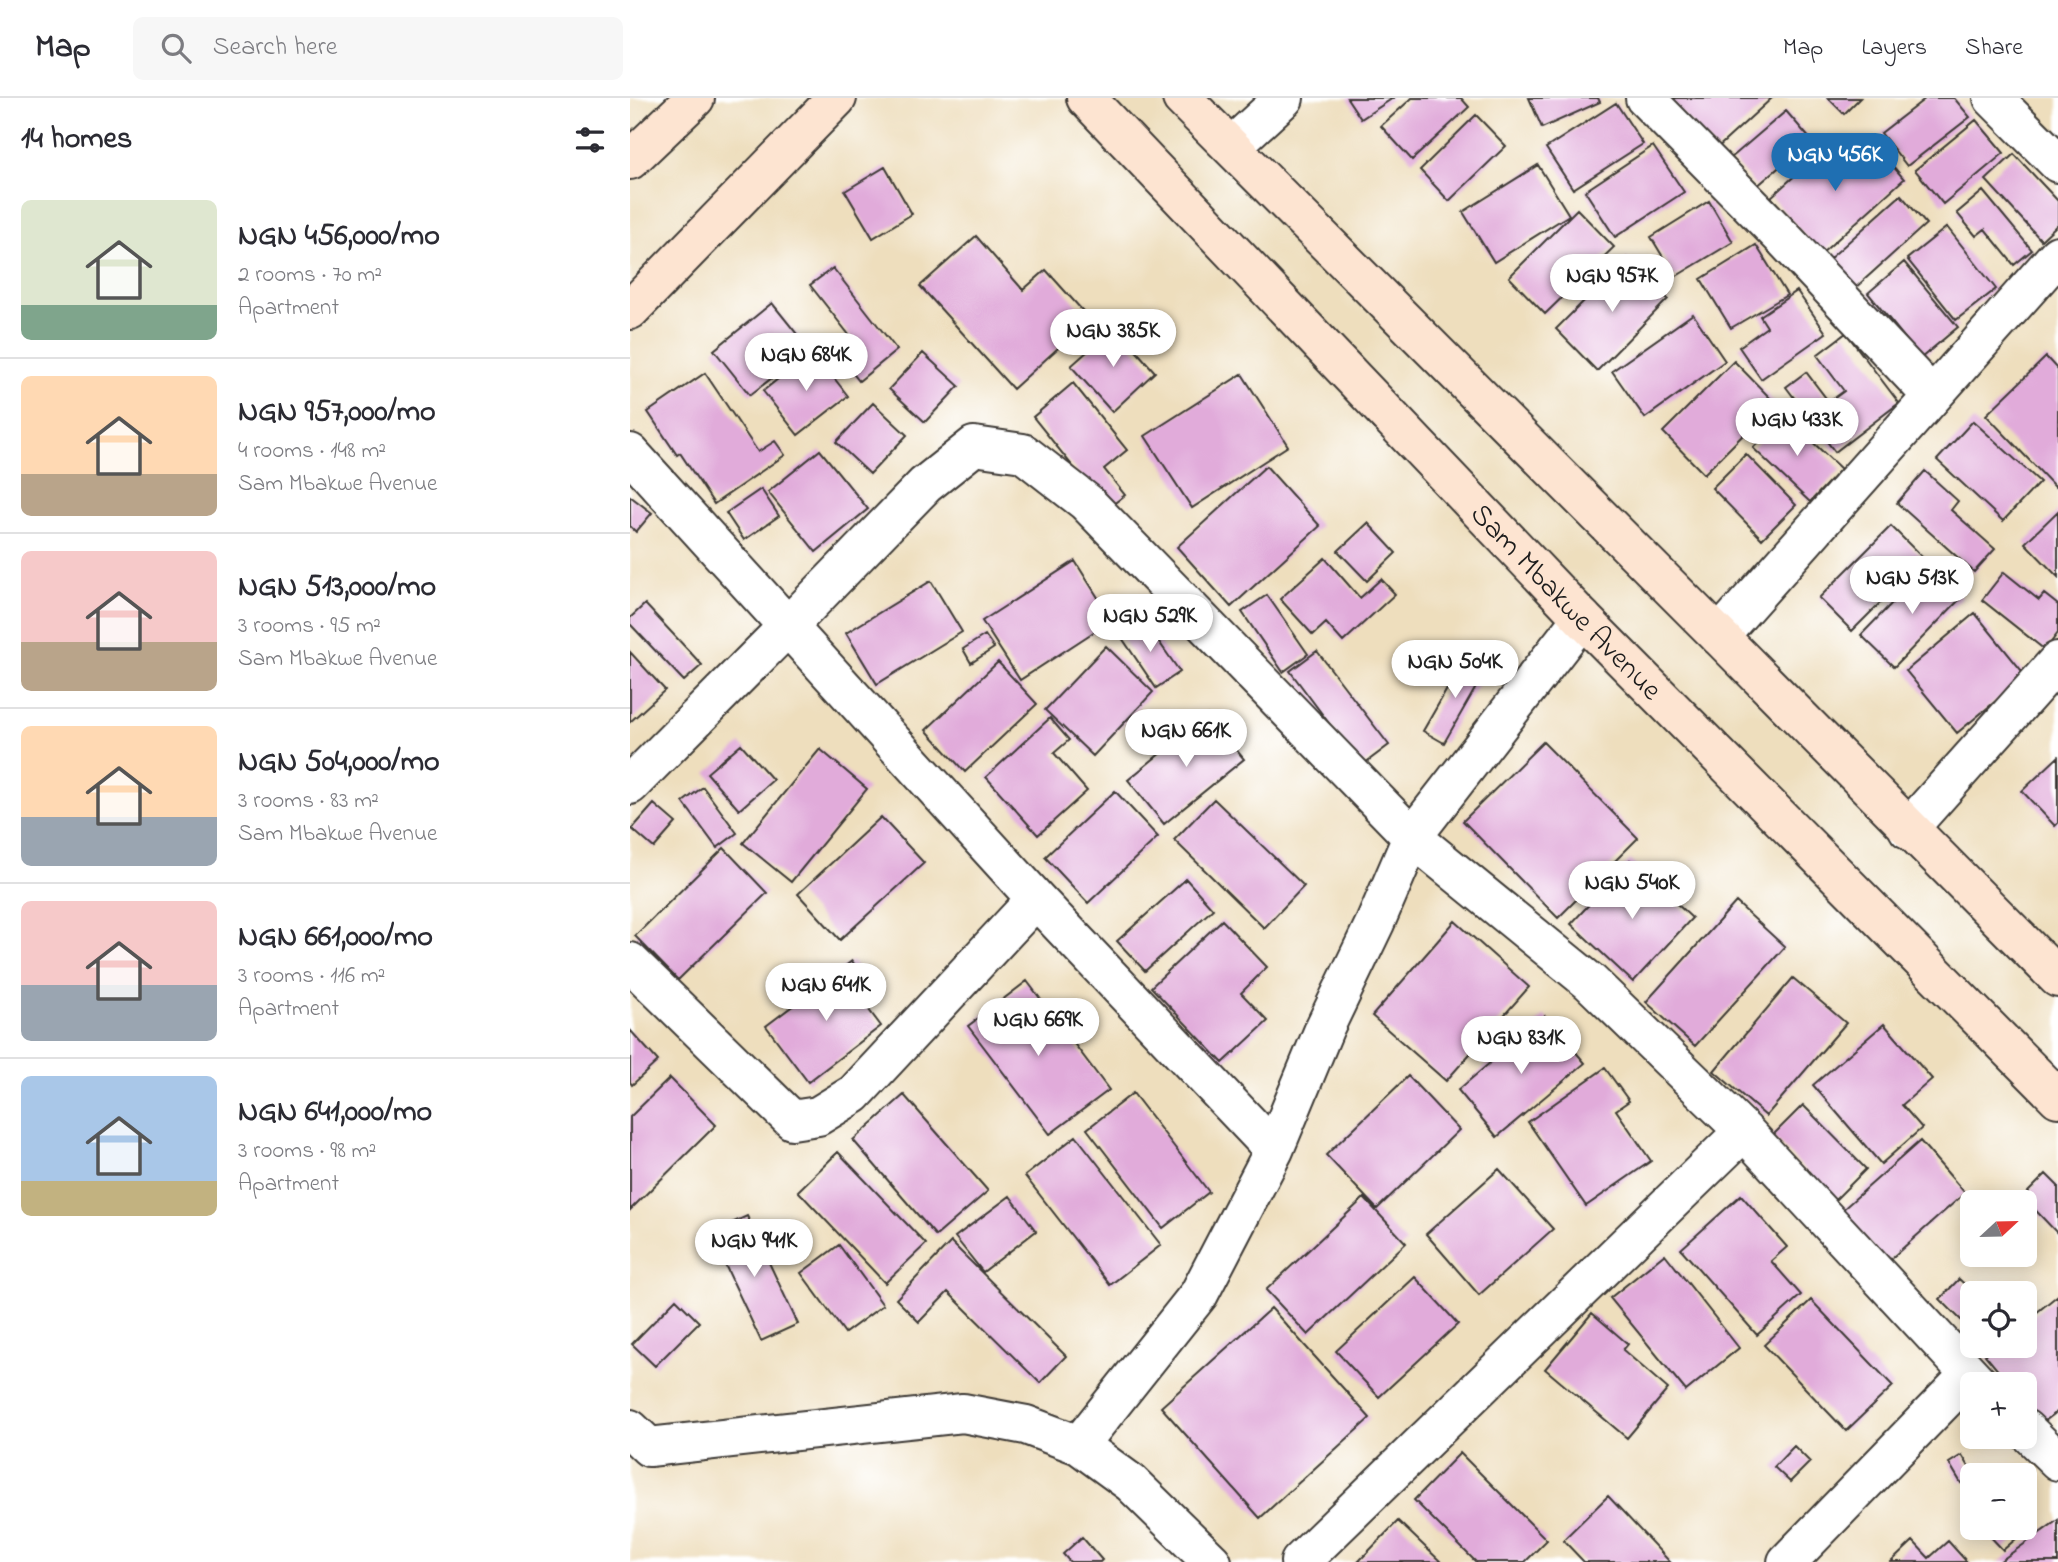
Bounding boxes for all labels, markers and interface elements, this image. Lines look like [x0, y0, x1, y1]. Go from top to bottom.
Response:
search box [133, 17, 623, 80]
text: Map [35, 24, 91, 72]
icon: search [157, 29, 195, 67]
text: Search here [213, 29, 337, 67]
text: Map [1783, 31, 1823, 66]
text: Layers [1861, 31, 1927, 66]
text: Share [1965, 31, 2023, 66]
text: 14 homes [21, 118, 132, 162]
icon: filters [571, 121, 609, 159]
pin: NGN 456K [1763, 134, 1907, 193]
text: NGN 456K [1787, 139, 1883, 172]
text: NGN 456,000/mo [238, 215, 440, 259]
icon: home [77, 228, 161, 312]
pin: NGN 957K [1540, 254, 1684, 314]
text: 2 rooms · 70 m² [238, 259, 382, 292]
text: NGN 957K [1566, 260, 1658, 293]
text: Apartment [238, 292, 339, 325]
pin: NGN 385K [1041, 310, 1185, 369]
text: NGN 385K [1066, 315, 1160, 348]
pin: NGN 684K [734, 334, 878, 393]
text: NGN 684K [761, 339, 851, 372]
text: NGN 957,000/mo [238, 391, 436, 435]
pin: NGN 433K [1725, 398, 1869, 458]
icon: home [77, 404, 161, 488]
text: NGN 433K [1752, 404, 1842, 437]
text: 4 rooms · 148 m² [238, 435, 386, 468]
text: Sam Mbakwe Avenue [238, 468, 437, 501]
street label: Sam Mbakwe Avenue [1459, 494, 1672, 712]
pin: NGN 513K [1840, 556, 1984, 616]
text: NGN 513K [1866, 562, 1958, 595]
text: NGN 513,000/mo [238, 566, 436, 610]
icon: home [77, 579, 161, 663]
pin: NGN 529K [1078, 594, 1222, 654]
text: NGN 529K [1103, 600, 1197, 633]
text: 3 rooms · 95 m² [238, 610, 381, 643]
pin: NGN 504K [1383, 640, 1527, 700]
text: Sam Mbakwe Avenue [238, 643, 437, 676]
text: NGN 504K [1408, 646, 1502, 679]
pin: NGN 661K [1114, 710, 1258, 769]
text: NGN 661K [1141, 715, 1231, 748]
text: NGN 504,000/mo [238, 741, 440, 785]
icon: home [77, 754, 161, 838]
text: 3 rooms · 83 m² [238, 785, 379, 818]
text: Sam Mbakwe Avenue [238, 818, 437, 851]
pin: NGN 540K [1560, 862, 1704, 921]
text: NGN 540K [1585, 867, 1679, 900]
text: NGN 661,000/mo [238, 916, 433, 960]
icon: home [77, 929, 161, 1013]
text: 3 rooms · 116 m² [238, 960, 385, 993]
pin: NGN 641K [754, 964, 898, 1023]
text: NGN 641K [781, 969, 871, 1002]
text: Apartment [238, 993, 339, 1026]
pin: NGN 669K [966, 998, 1110, 1058]
text: NGN 669K [993, 1004, 1083, 1037]
pin: NGN 831K [1449, 1016, 1593, 1076]
text: NGN 831K [1477, 1022, 1565, 1055]
text: NGN 641,000/mo [238, 1091, 432, 1135]
icon: home [77, 1104, 161, 1188]
text: 3 rooms · 98 m² [238, 1135, 376, 1168]
text: Apartment [238, 1168, 339, 1201]
north arrow [1960, 1190, 2037, 1267]
map controls [1960, 1190, 2037, 1540]
pin: NGN 941K [682, 1220, 826, 1279]
text: NGN 941K [711, 1225, 797, 1258]
button: locate [1960, 1281, 2037, 1358]
button: + [1960, 1372, 2037, 1449]
button: − [1960, 1463, 2037, 1540]

